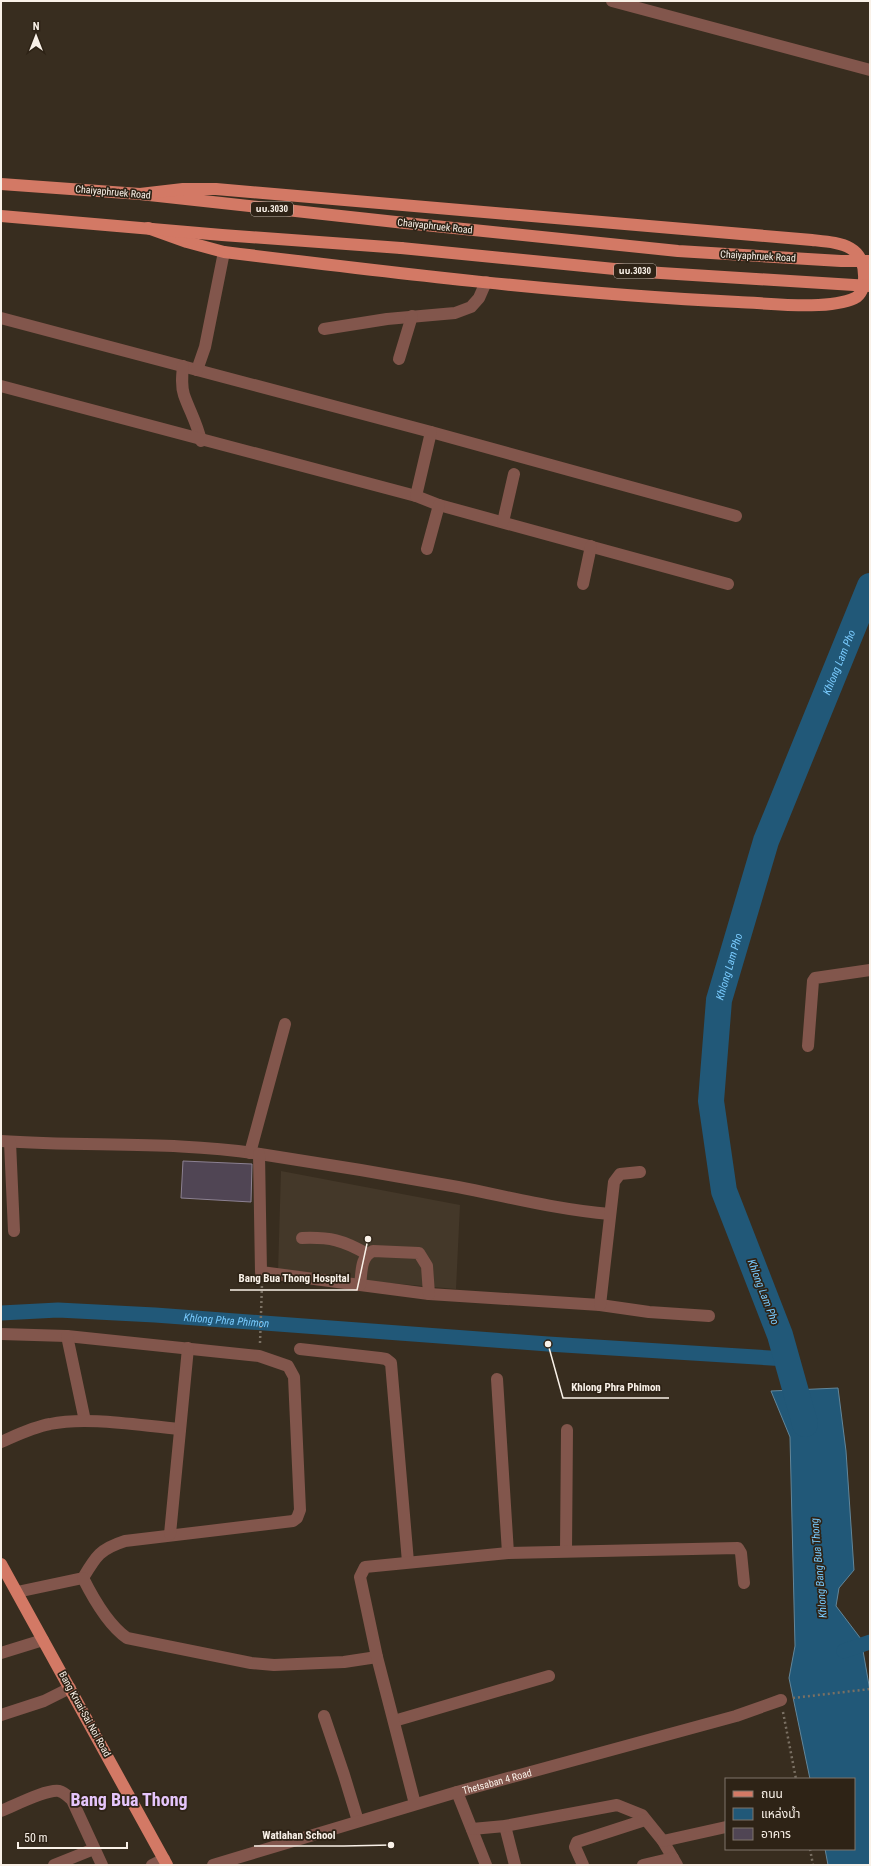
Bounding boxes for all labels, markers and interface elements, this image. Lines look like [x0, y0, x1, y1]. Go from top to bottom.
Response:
north arrow [16, 16, 56, 56]
text: N [33, 20, 40, 33]
street label: Chaiyaphruek Road [75, 183, 151, 201]
road number: นบ.3030 [251, 202, 293, 216]
street label: Chaiyaphruek Road [397, 217, 473, 235]
street label: Chaiyaphruek Road [720, 249, 796, 263]
road number: นบ.3030 [614, 264, 656, 278]
water label: Khlong Lam Pho [820, 628, 858, 697]
water label: Khlong Lam Pho [713, 932, 745, 1002]
water label: Khlong Lam Pho [745, 1258, 781, 1326]
callout: Bang Bua Thong Hospital [230, 1267, 357, 1290]
text: Bang Bua Thong Hospital [239, 1272, 350, 1285]
water label: Khlong Phra Phimon [183, 1311, 270, 1330]
callout: Khlong Phra Phimon [563, 1375, 669, 1398]
text: Khlong Phra Phimon [571, 1381, 661, 1394]
water label: Khlong Bang Bua Thong [808, 1517, 830, 1619]
street label: Bang Kruai-Sai Noi Road [57, 1669, 113, 1759]
street label: Thetsaban 4 Road [461, 1766, 533, 1796]
legend [725, 1778, 855, 1850]
text: ถนน [761, 1787, 783, 1801]
district label: Bang Bua Thong [70, 1789, 188, 1810]
text: แหล่งน้ำ [761, 1805, 800, 1821]
callout: Watlahan School [254, 1823, 344, 1846]
scale bar [18, 1824, 127, 1850]
text: อาคาร [761, 1827, 791, 1841]
text: Watlahan School [262, 1829, 336, 1842]
text: 50 m [24, 1831, 48, 1845]

